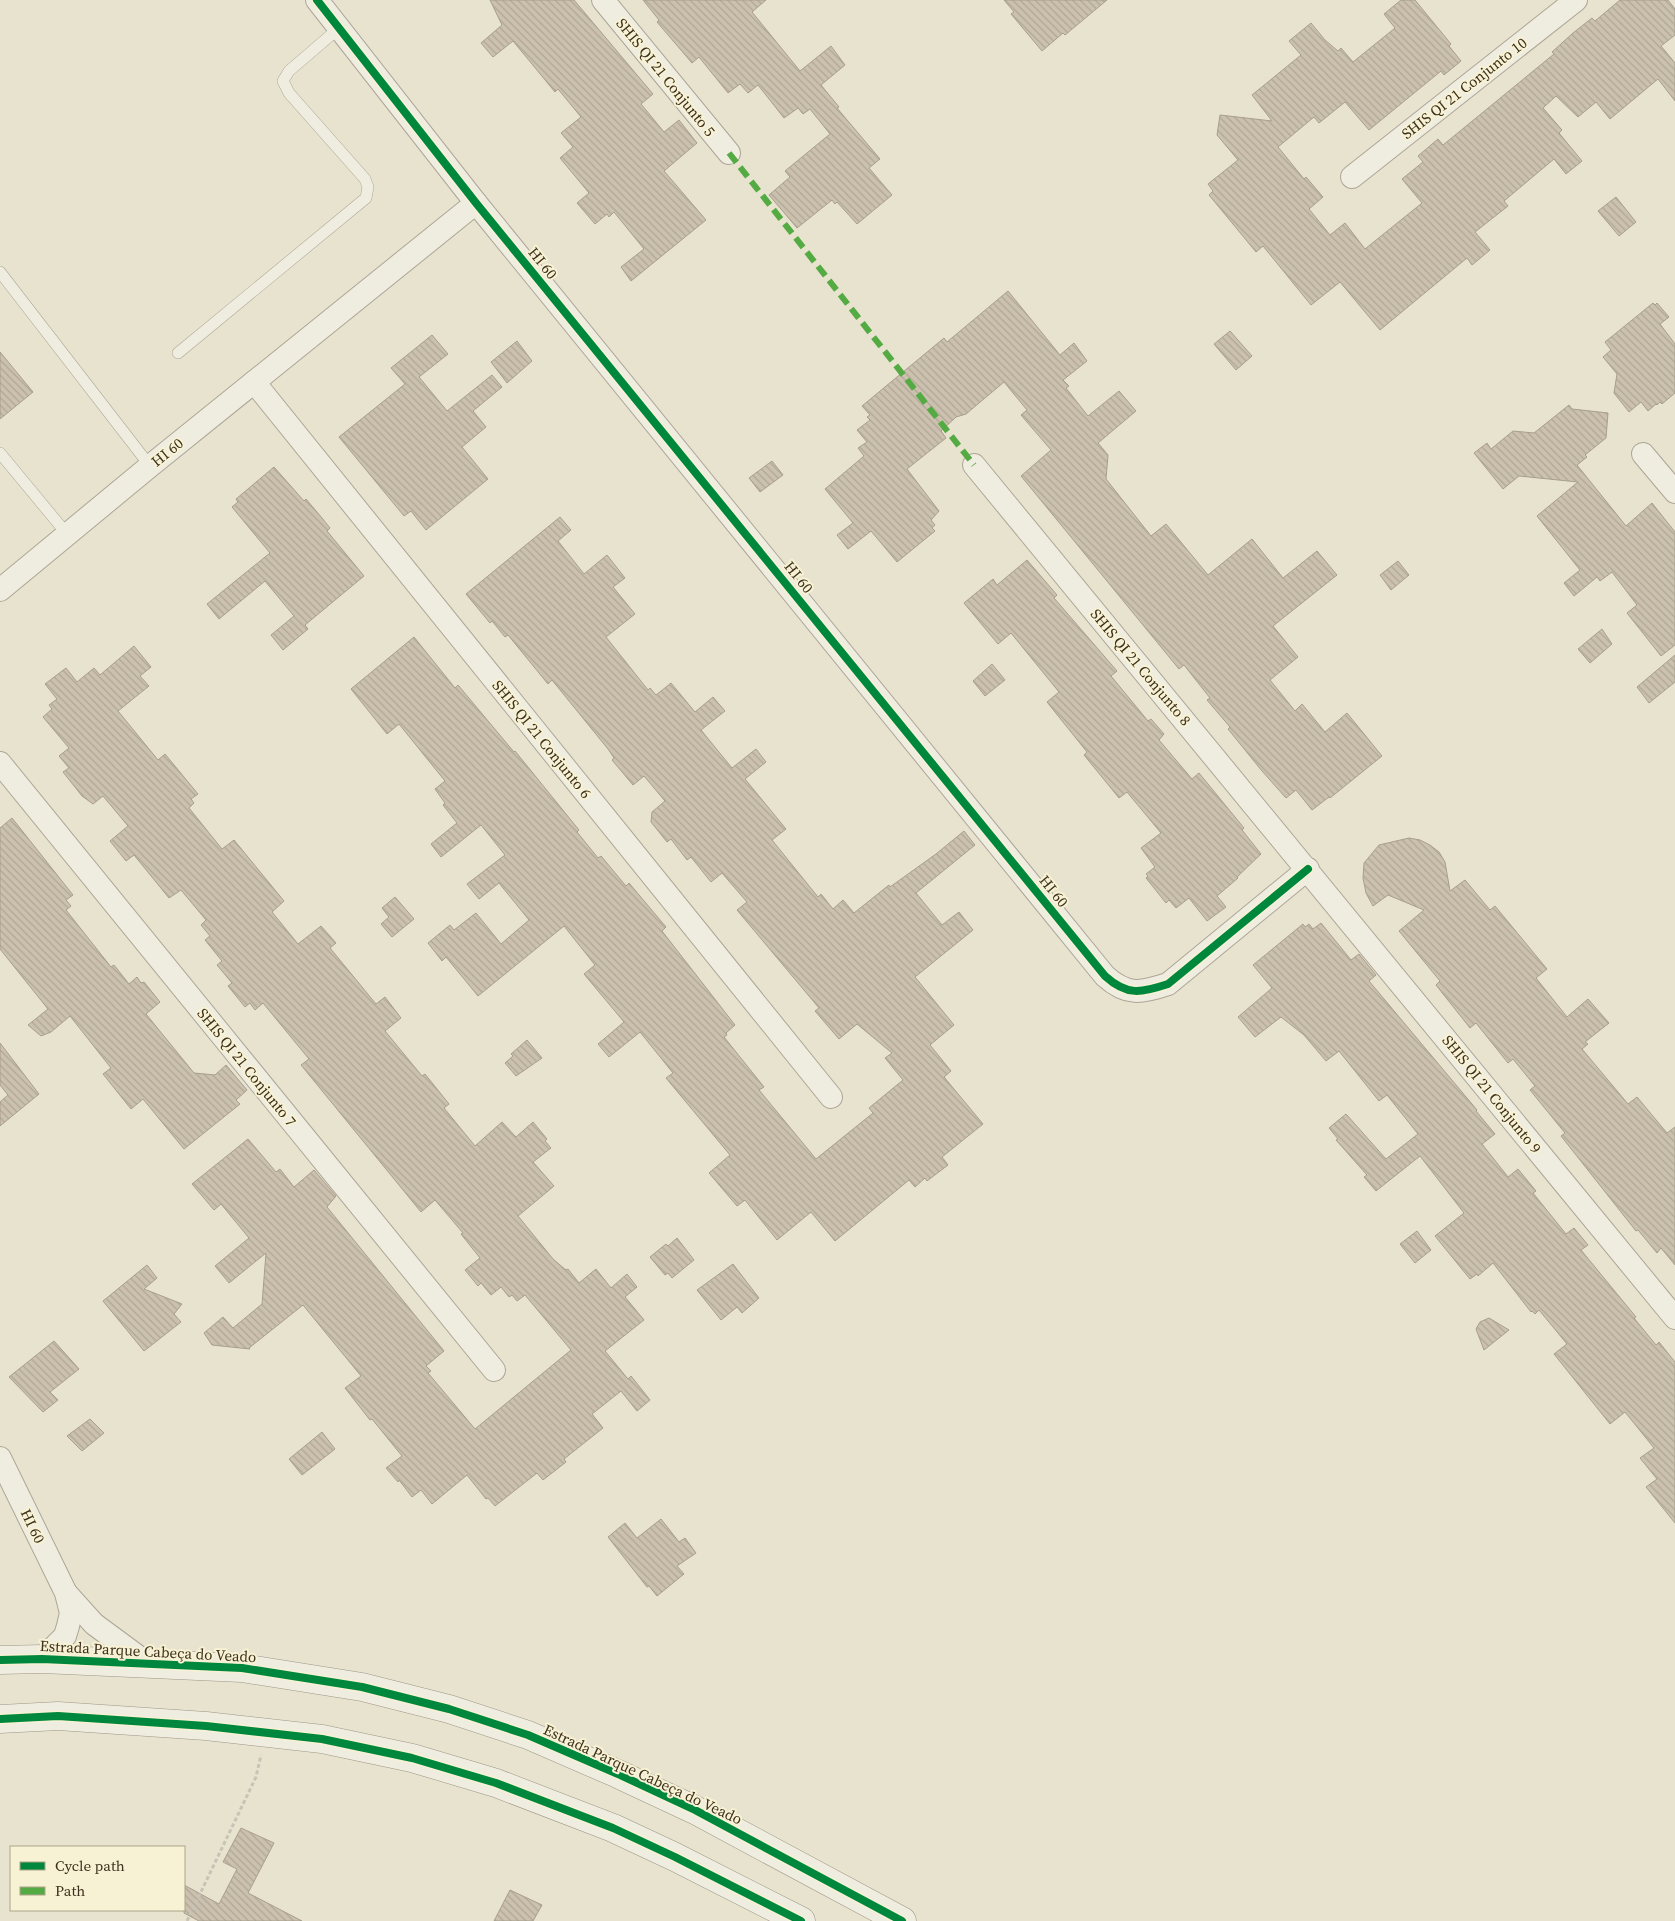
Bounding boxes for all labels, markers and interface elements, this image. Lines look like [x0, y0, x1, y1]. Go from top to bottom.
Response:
street label: SHIS QI 21 Conjunto 5 [612, 13, 720, 141]
street label: SHIS QI 21 Conjunto 10 [1397, 32, 1531, 144]
street label: HI 60 [524, 242, 562, 284]
street label: HI 60 [146, 433, 188, 471]
street label: HI 60 [780, 556, 818, 598]
street label: SHIS QI 21 Conjunto 8 [1086, 604, 1196, 730]
street label: SHIS QI 21 Conjunto 6 [488, 675, 596, 803]
street label: HI 60 [1035, 870, 1073, 912]
street label: SHIS QI 21 Conjunto 7 [193, 1003, 301, 1131]
street label: SHIS QI 21 Conjunto 9 [1438, 1030, 1546, 1158]
street label: HI 60 [16, 1505, 50, 1547]
street label: Estrada Parque Cabeça do Veado [39, 1635, 257, 1667]
street label: Estrada Parque Cabeça do Veado [540, 1719, 746, 1829]
legend [10, 1846, 185, 1911]
text: Cycle path [55, 1855, 125, 1876]
text: Path [55, 1880, 85, 1901]

